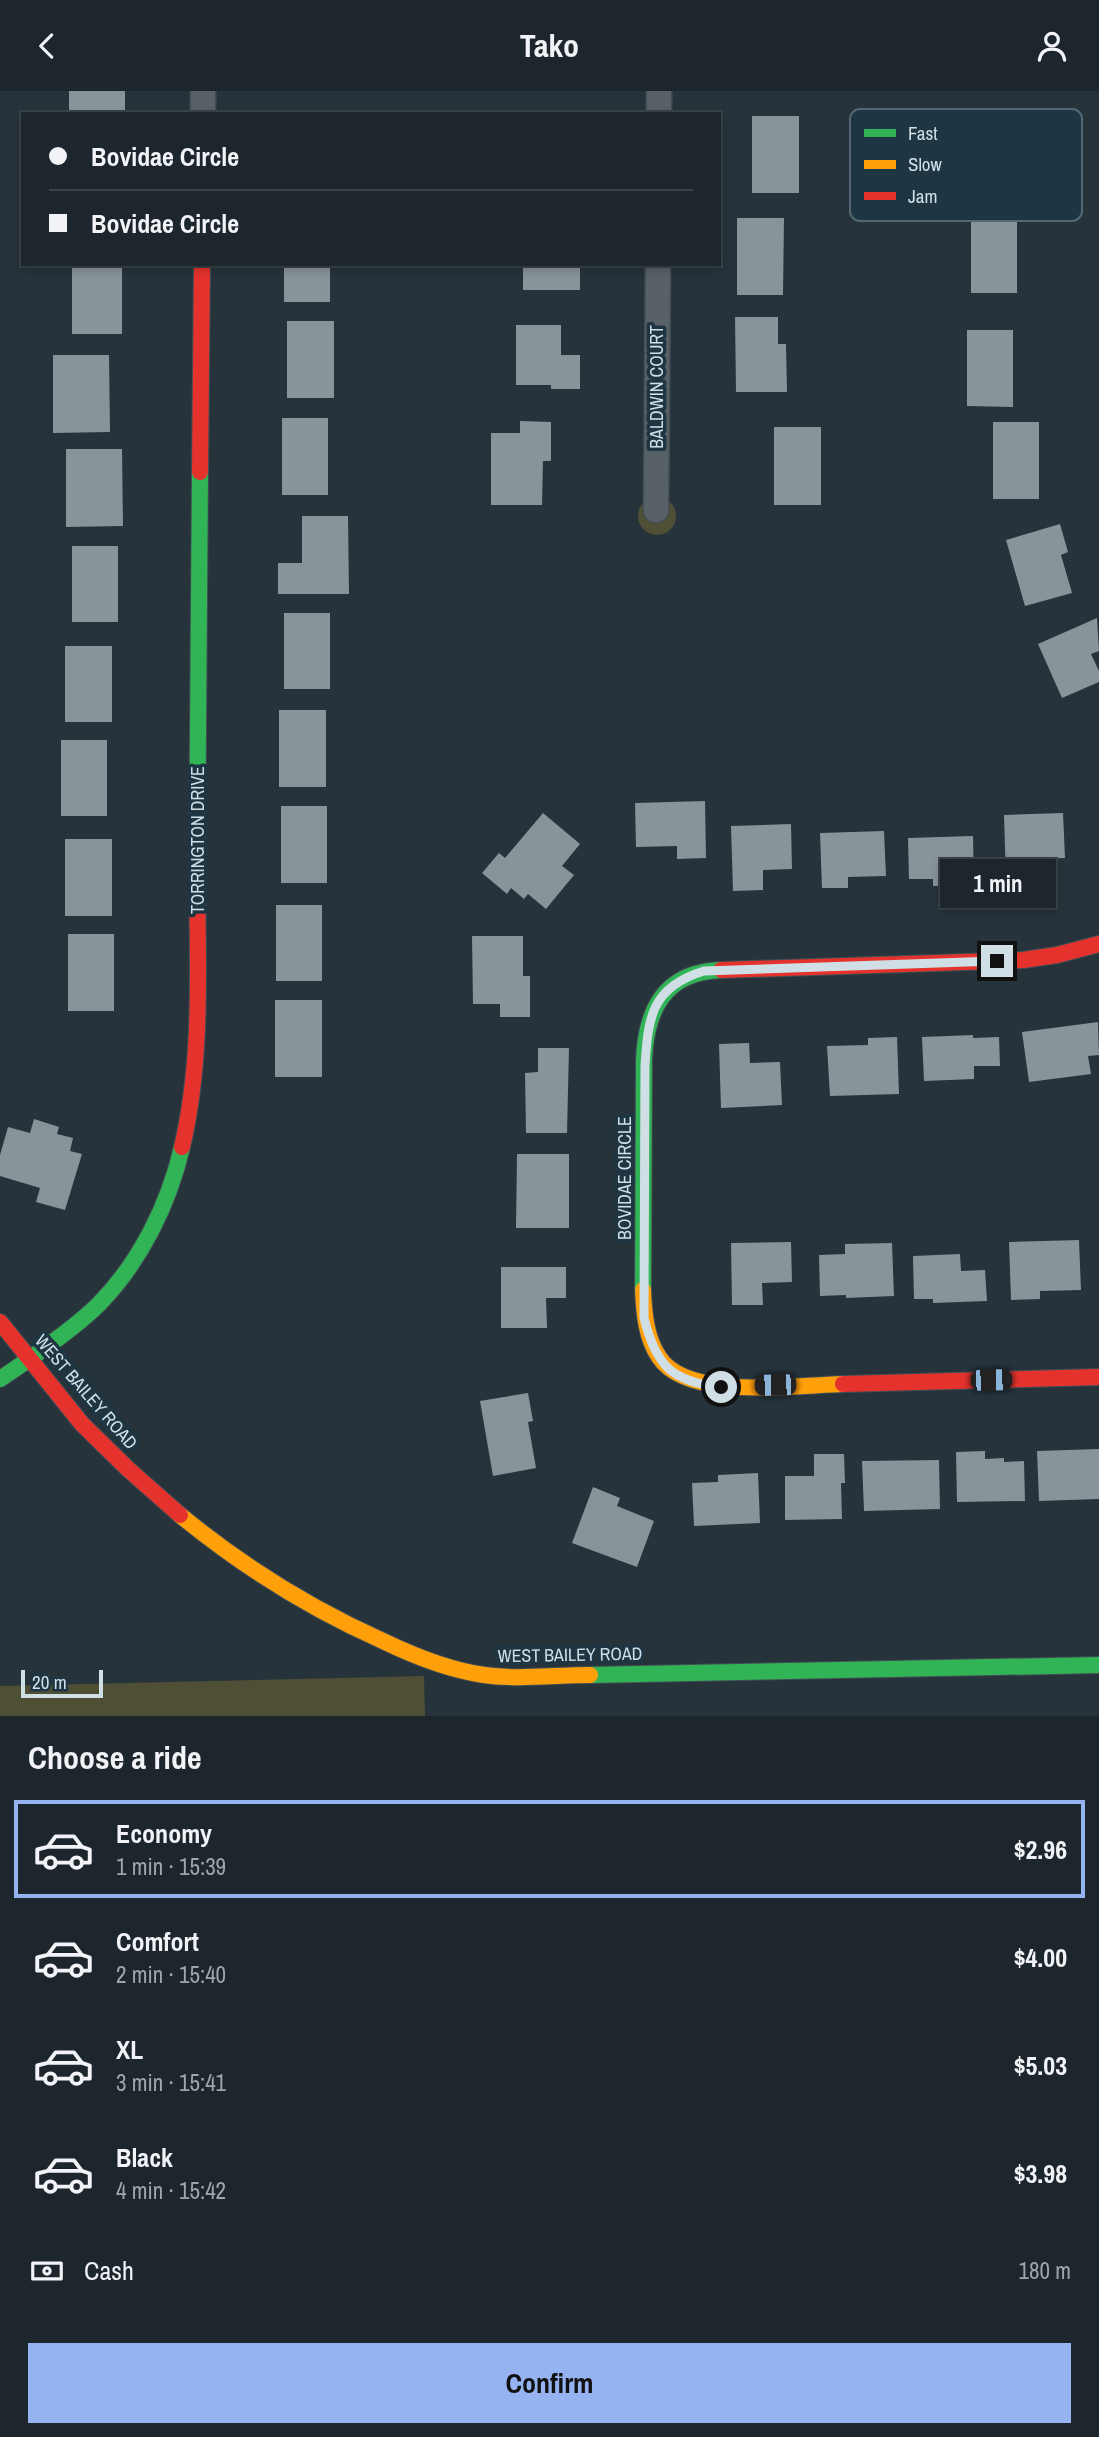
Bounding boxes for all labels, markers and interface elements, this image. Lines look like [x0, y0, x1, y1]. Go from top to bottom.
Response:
text: Tako [520, 24, 579, 67]
icon: back [28, 27, 66, 65]
icon: person [1033, 27, 1071, 65]
legend [850, 109, 1082, 221]
text: Fast [908, 120, 938, 146]
text: Bovidae Circle [91, 139, 239, 174]
text: Slow [908, 151, 943, 177]
text: Jam [908, 183, 937, 209]
text: Bovidae Circle [91, 206, 239, 241]
street label: BALDWIN COURT [644, 325, 669, 449]
street label: TORRINGTON DRIVE [185, 766, 210, 914]
callout: 1 min [939, 859, 1055, 909]
text: 1 min [973, 868, 1023, 899]
route end [981, 945, 1013, 977]
street label: BOVIDAE CIRCLE [612, 1116, 637, 1240]
street label: WEST BAILEY ROAD [29, 1329, 143, 1454]
car [970, 1369, 1013, 1391]
route start [705, 1371, 737, 1403]
car [754, 1374, 797, 1396]
street label: WEST BAILEY ROAD [497, 1641, 643, 1668]
scale bar [21, 1667, 103, 1699]
text: 20 m [32, 1669, 67, 1695]
text: Choose a ride [28, 1736, 202, 1779]
text: Economy [116, 1816, 212, 1851]
icon: car [32, 1818, 95, 1881]
text: $2.96 [1014, 1832, 1067, 1867]
text: 1 min · 15:39 [116, 1851, 226, 1882]
text: Comfort [116, 1924, 199, 1959]
icon: car [32, 1926, 95, 1989]
text: $4.00 [1014, 1940, 1067, 1975]
text: 2 min · 15:40 [116, 1959, 226, 1990]
text: XL [116, 2032, 143, 2067]
icon: car [32, 2034, 95, 2097]
text: $5.03 [1014, 2048, 1067, 2083]
text: 3 min · 15:41 [116, 2067, 226, 2098]
text: Black [116, 2140, 173, 2175]
icon: car [32, 2142, 95, 2205]
text: $3.98 [1014, 2156, 1067, 2191]
text: 4 min · 15:42 [116, 2175, 226, 2206]
icon: cash [28, 2252, 66, 2290]
text: Cash [84, 2253, 134, 2288]
text: 180 m [1019, 2255, 1071, 2286]
button: Confirm [28, 2343, 1071, 2423]

